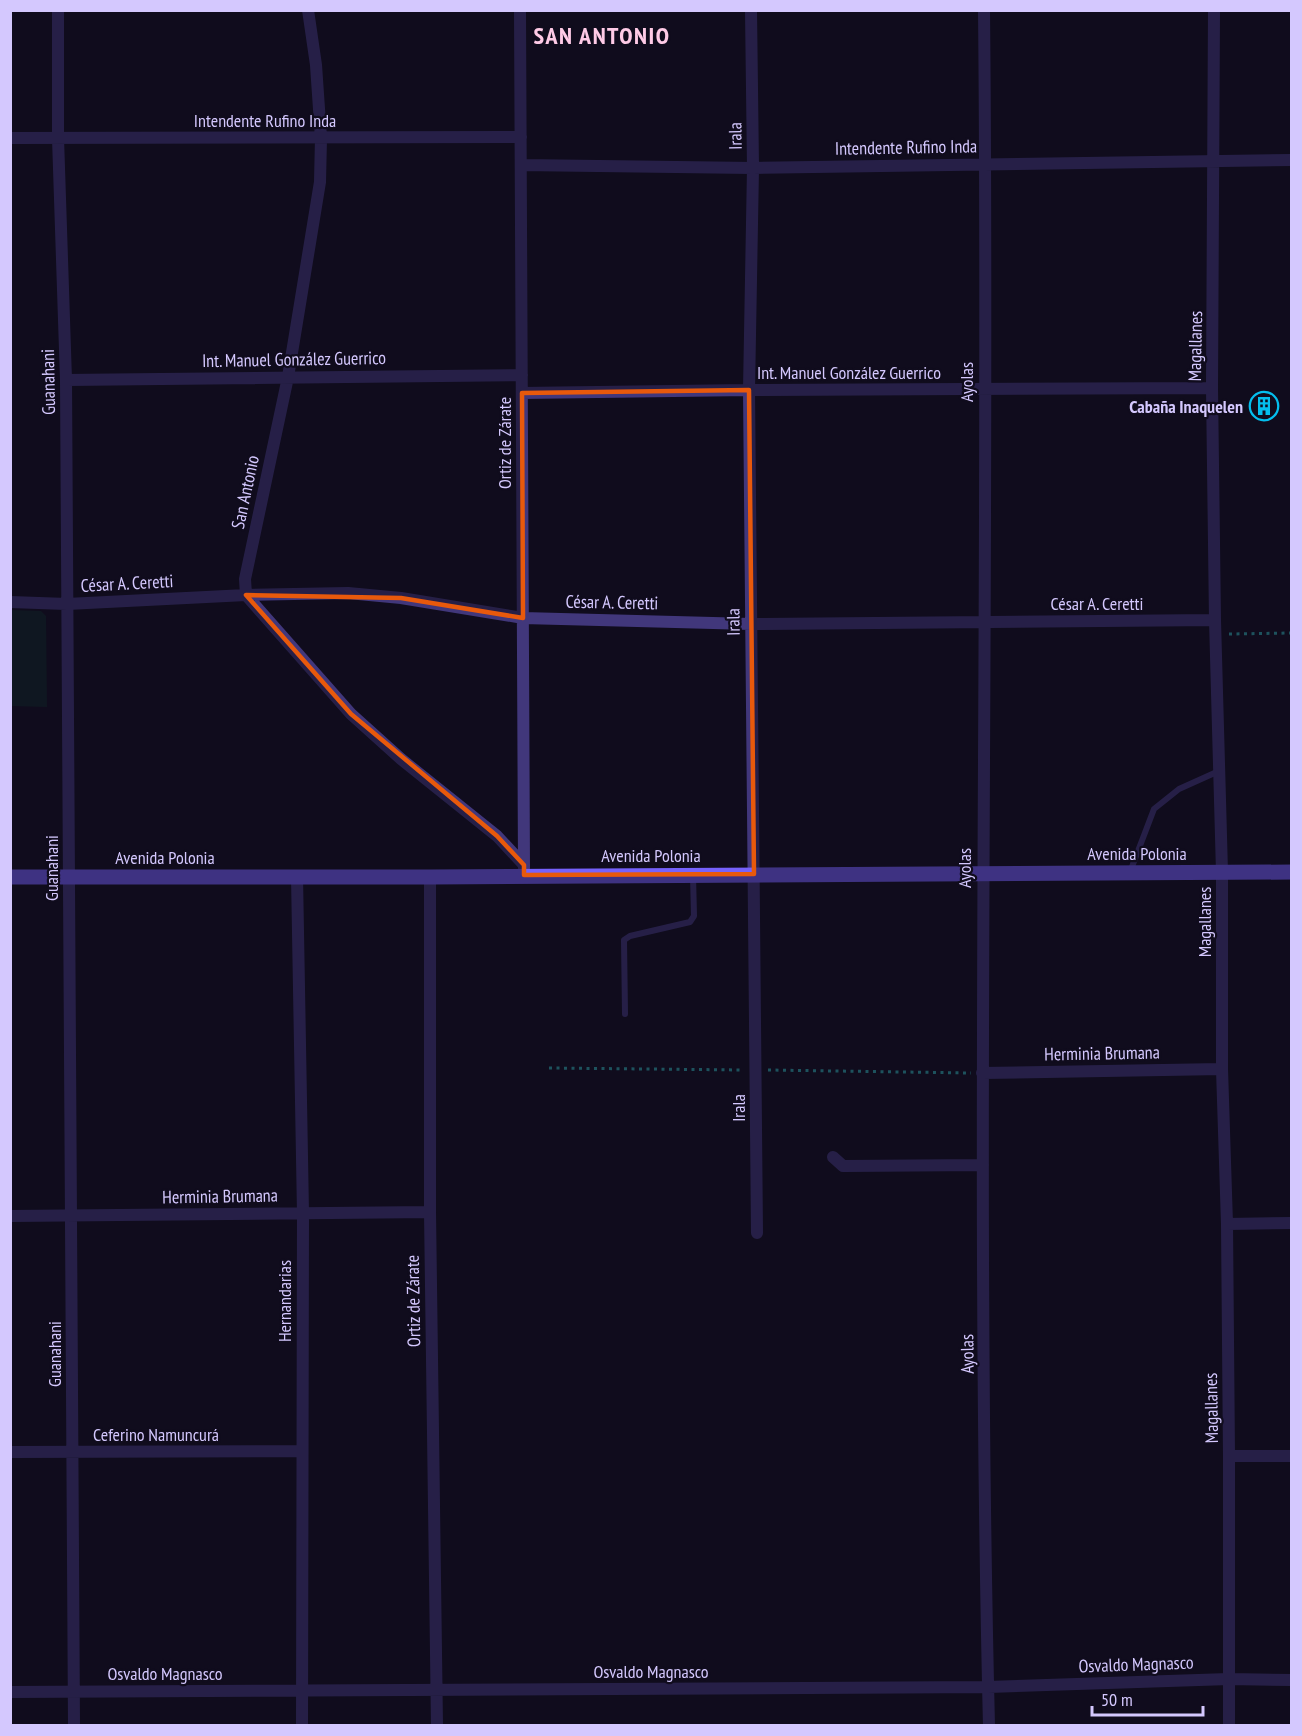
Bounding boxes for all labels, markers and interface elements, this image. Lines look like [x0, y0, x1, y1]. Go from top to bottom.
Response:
district label: SAN ANTONIO [534, 20, 670, 51]
street label: Intendente Rufino Inda [194, 109, 336, 132]
street label: Irala [723, 122, 747, 150]
street label: Intendente Rufino Inda [835, 134, 977, 160]
street label: Magallanes [1183, 310, 1207, 382]
street label: Int. Manuel González Guerrico [202, 346, 386, 372]
street label: Guanahani [36, 349, 60, 415]
street label: Int. Manuel González Guerrico [757, 361, 941, 384]
street label: Ayolas [955, 362, 978, 402]
building icon: Cabaña Inaquelen [1248, 390, 1280, 422]
place label: Cabaña Inaquelen [1129, 395, 1243, 418]
street label: Ortiz de Zárate [493, 397, 516, 489]
street label: San Antonio [226, 453, 264, 531]
street label: César A. Ceretti [80, 569, 174, 597]
street label: César A. Ceretti [565, 590, 659, 614]
street label: César A. Ceretti [1051, 592, 1143, 615]
street label: Irala [721, 608, 745, 636]
street label: Guanahani [40, 835, 63, 901]
street label: Avenida Polonia [1087, 842, 1187, 865]
street label: Avenida Polonia [601, 844, 701, 867]
street label: Avenida Polonia [115, 846, 215, 869]
street label: Ayolas [953, 848, 976, 888]
street label: Magallanes [1193, 887, 1216, 957]
street label: Herminia Brumana [1044, 1040, 1160, 1066]
street label: Irala [727, 1094, 750, 1122]
street label: Herminia Brumana [162, 1183, 278, 1209]
street label: Ortiz de Zárate [401, 1255, 425, 1347]
street label: Hernandarias [273, 1260, 296, 1342]
street label: Guanahani [43, 1321, 66, 1387]
street label: Ayolas [955, 1334, 979, 1374]
street label: Magallanes [1199, 1372, 1223, 1444]
street label: Ceferino Namuncurá [93, 1423, 219, 1446]
street label: Osvaldo Magnasco [1078, 1650, 1194, 1678]
street label: Osvaldo Magnasco [593, 1660, 709, 1683]
street label: Osvaldo Magnasco [107, 1662, 223, 1685]
scale bar [1092, 1679, 1203, 1717]
text: 50 m [1101, 1688, 1133, 1711]

